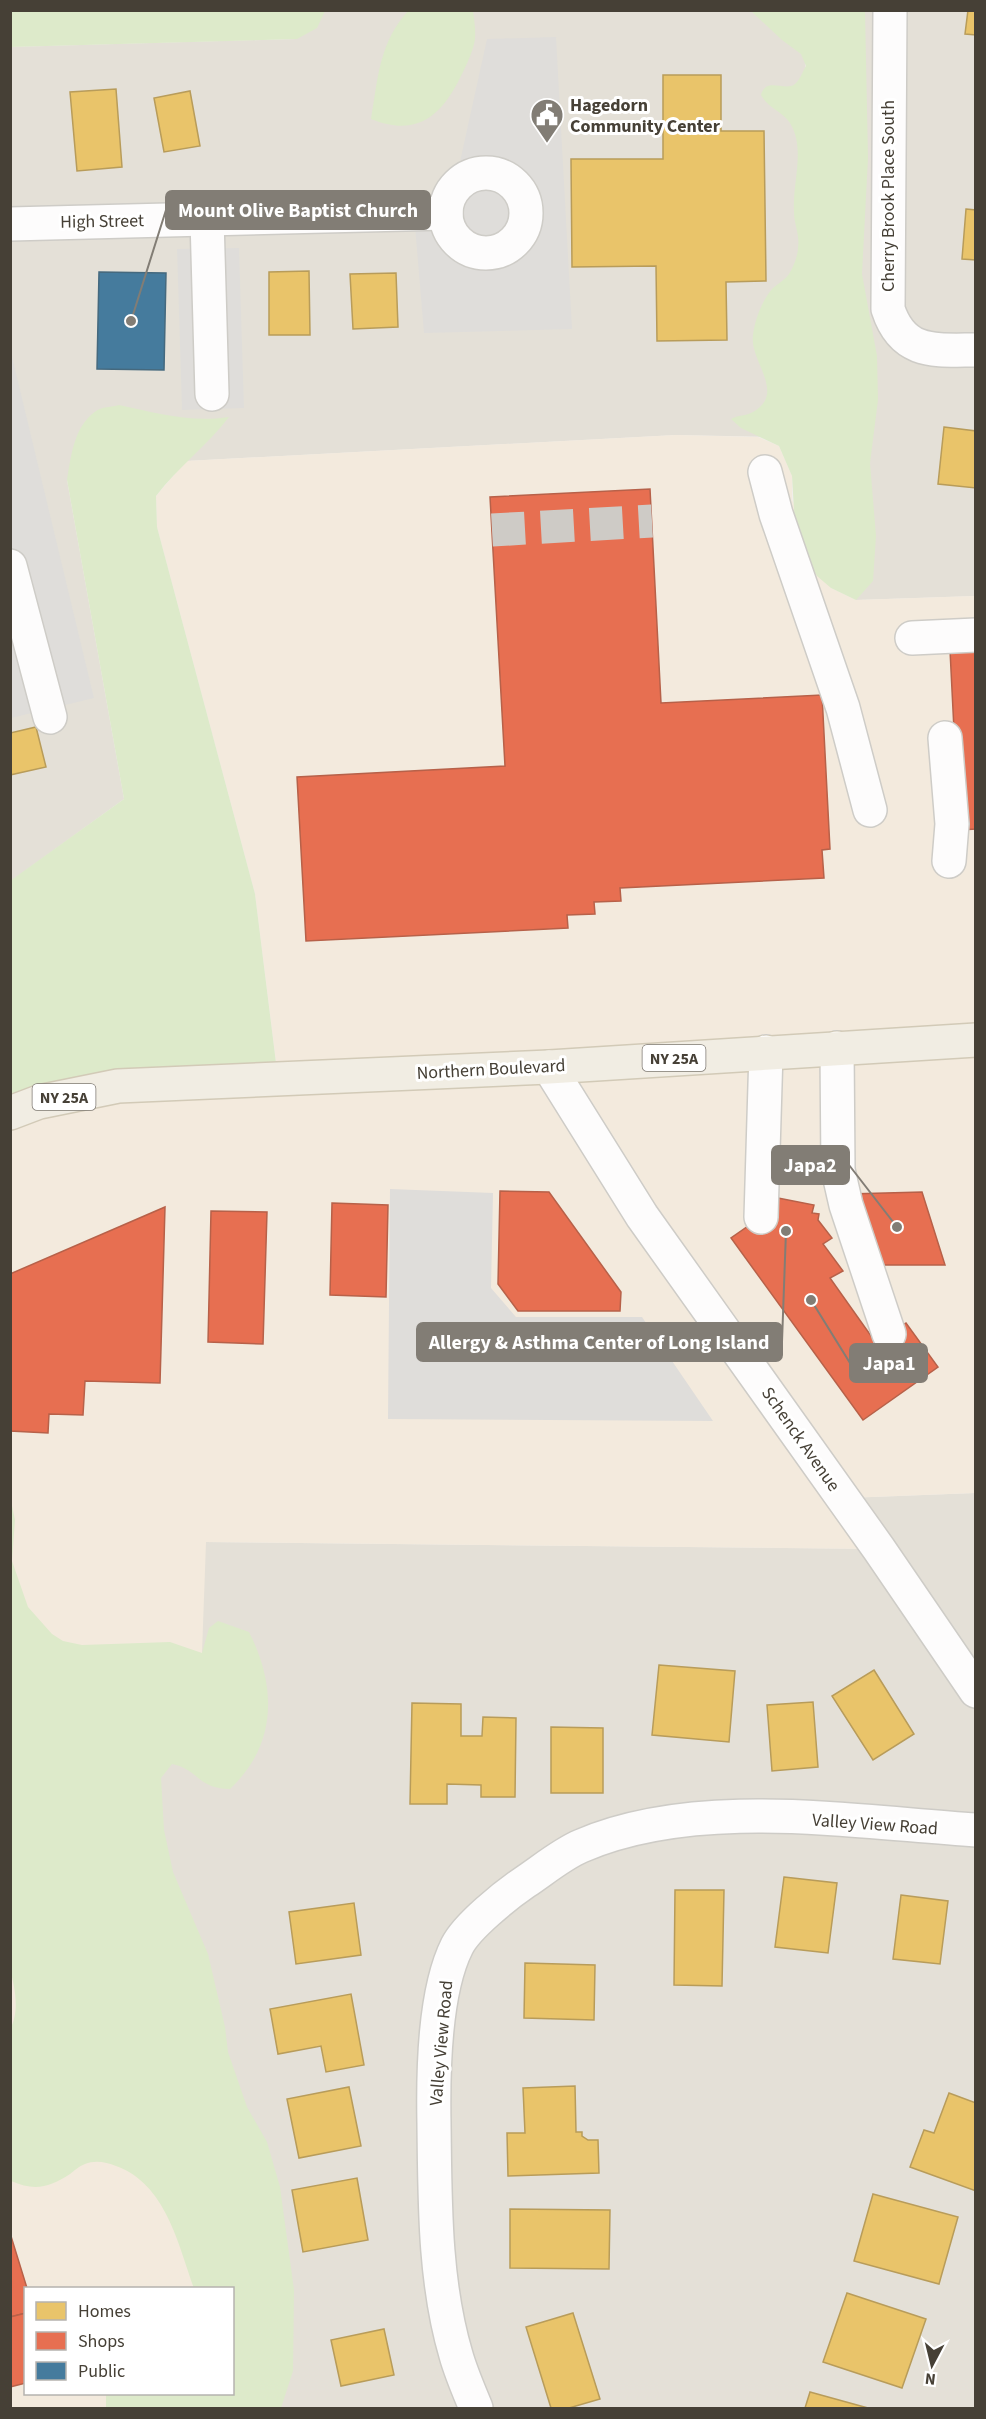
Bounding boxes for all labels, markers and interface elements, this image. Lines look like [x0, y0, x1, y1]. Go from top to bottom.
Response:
place label: Hagedorn Community Center [570, 93, 721, 139]
public building icon: Hagedorn Community Center [529, 97, 565, 144]
street label: Cherry Brook Place South [876, 100, 901, 292]
callout: Mount Olive Baptist Church [166, 191, 430, 229]
text: Mount Olive Baptist Church [178, 197, 418, 225]
street label: High Street [60, 208, 144, 235]
road number: NY 25A [642, 1045, 706, 1071]
street label: Northern Boulevard [416, 1053, 566, 1086]
road number: NY 25A [32, 1084, 96, 1110]
callout: Japa2 [772, 1146, 849, 1184]
text: Japa2 [783, 1152, 837, 1180]
callout: Allergy & Asthma Center of Long Island [417, 1323, 782, 1361]
text: Allergy & Asthma Center of Long Island [428, 1329, 769, 1357]
callout: Japa1 [850, 1344, 927, 1382]
text: Japa1 [862, 1350, 916, 1378]
street label: Schenck Avenue [755, 1382, 846, 1497]
street label: Valley View Road [811, 1808, 939, 1841]
street label: Valley View Road [424, 1979, 459, 2107]
legend [24, 2287, 234, 2395]
text: Homes [78, 2299, 131, 2324]
text: Shops [78, 2329, 125, 2354]
north arrow [902, 2335, 962, 2395]
text: Public [78, 2359, 125, 2384]
text: N [924, 2367, 937, 2390]

